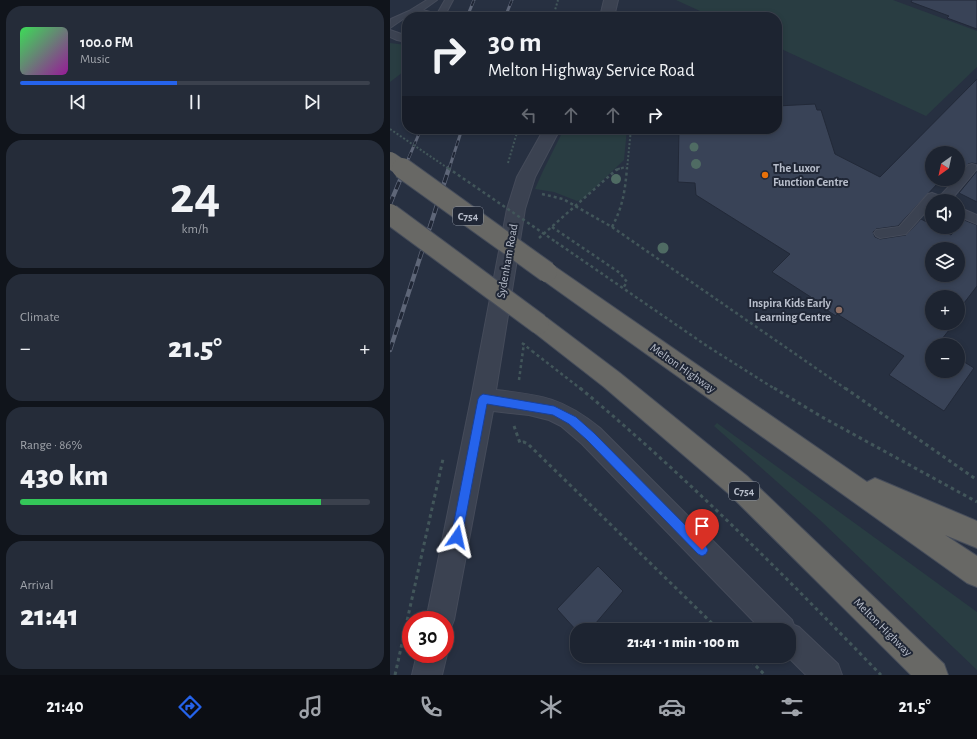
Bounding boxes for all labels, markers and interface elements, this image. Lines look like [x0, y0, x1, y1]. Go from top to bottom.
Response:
icon: right [422, 28, 474, 80]
text: 30 m [488, 29, 541, 57]
text: 100.0 FM [80, 35, 133, 50]
text: Music [80, 53, 110, 66]
text: Melton Highway Service Road [488, 62, 694, 80]
icon: previous [67, 91, 89, 113]
icon: pause [184, 91, 206, 113]
icon: next [301, 91, 323, 113]
icon: left [518, 104, 540, 126]
icon: ahead [560, 104, 582, 126]
icon: ahead [602, 104, 624, 126]
icon: right [644, 104, 666, 126]
north arrow [925, 146, 965, 186]
map controls [925, 146, 965, 378]
place label: The Luxor Function Centre [773, 162, 849, 188]
text: 24 [170, 170, 220, 222]
marker: The Luxor Function Centre [760, 170, 770, 180]
button: sound [925, 194, 965, 234]
road number: C754 [453, 207, 483, 225]
text: km/h [182, 223, 208, 236]
street label: Sydenham Road [495, 223, 520, 299]
button: layers [925, 242, 965, 282]
button: + [925, 290, 965, 330]
place label: Inspira Kids Early Learning Centre [749, 297, 832, 323]
marker: Inspira Kids Early Learning Centre [834, 305, 844, 315]
text: Climate [20, 311, 59, 324]
text: 21.5° [168, 333, 222, 363]
text: − [20, 337, 31, 359]
text: + [359, 337, 370, 359]
button: − [925, 338, 965, 378]
street label: Melton Highway [648, 341, 718, 396]
text: Range · 86% [20, 439, 82, 452]
text: 430 km [20, 461, 108, 491]
road number: C754 [729, 482, 759, 500]
pin [685, 509, 719, 550]
icon: arrive [691, 515, 713, 537]
position arrow [436, 516, 478, 558]
text: Arrival [20, 579, 53, 592]
street label: Melton Highway [851, 596, 914, 659]
text: 21:41 [20, 601, 79, 631]
speed limit sign: 30 [402, 611, 454, 663]
text: 21:41 · 1 min · 100 m [627, 635, 739, 650]
icon: directions [176, 693, 204, 721]
icon: music [297, 693, 325, 721]
icon: phone [417, 693, 445, 721]
icon: climate [537, 693, 565, 721]
icon: car [658, 693, 686, 721]
icon: filters [778, 693, 806, 721]
text: 21:40 [46, 698, 84, 716]
text: 21.5° [899, 698, 931, 716]

